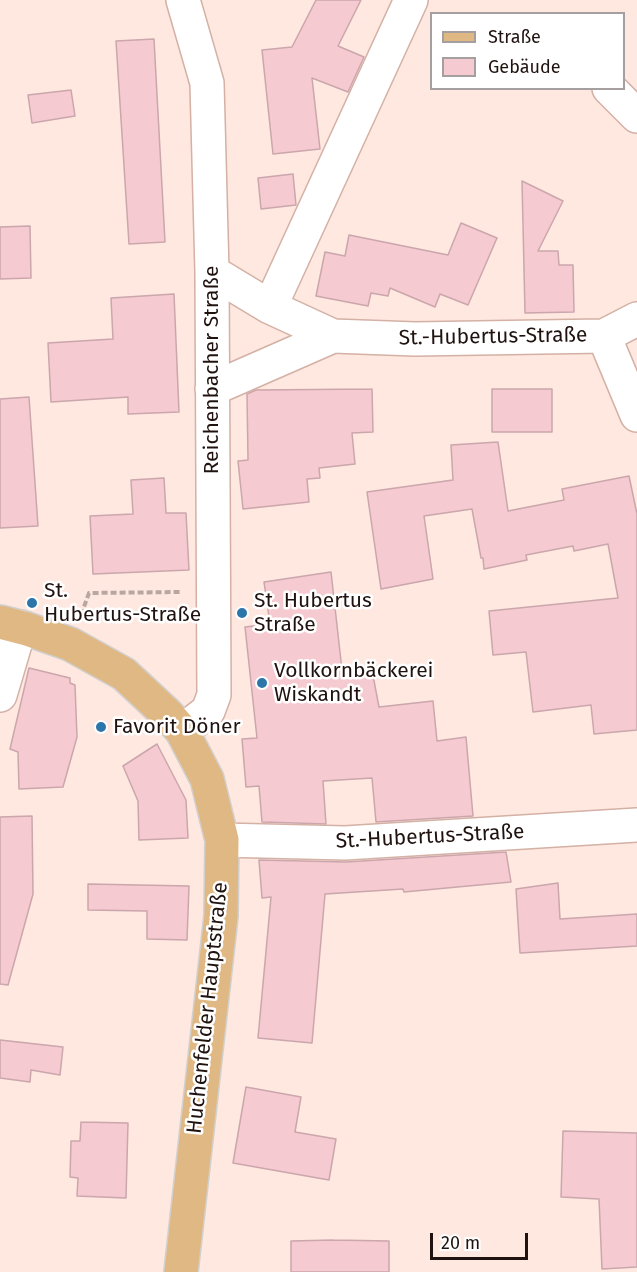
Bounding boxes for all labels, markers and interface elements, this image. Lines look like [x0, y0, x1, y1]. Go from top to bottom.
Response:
legend [430, 12, 625, 90]
text: Straße [488, 26, 541, 48]
text: Gebäude [488, 56, 561, 78]
street label: Reichenbacher Straße [199, 266, 225, 474]
street label: St.-Hubertus-Straße [398, 323, 588, 351]
place label: St. Hubertus-Straße [44, 578, 201, 628]
place label: St. Hubertus Straße [254, 588, 372, 638]
marker: St. Hubertus-Straße [25, 596, 39, 610]
marker: St. Hubertus Straße [235, 606, 249, 620]
place label: Vollkornbäckerei Wiskandt [274, 658, 434, 708]
marker: Vollkornbäckerei Wiskandt [255, 676, 269, 690]
place label: Favorit Döner [113, 714, 240, 740]
marker: Favorit Döner [94, 720, 108, 734]
street label: St.-Hubertus-Straße [335, 819, 525, 855]
street label: Huchenfelder Hauptstraße [182, 881, 234, 1135]
scale bar [433, 1221, 530, 1259]
text: 20 m [441, 1232, 480, 1254]

